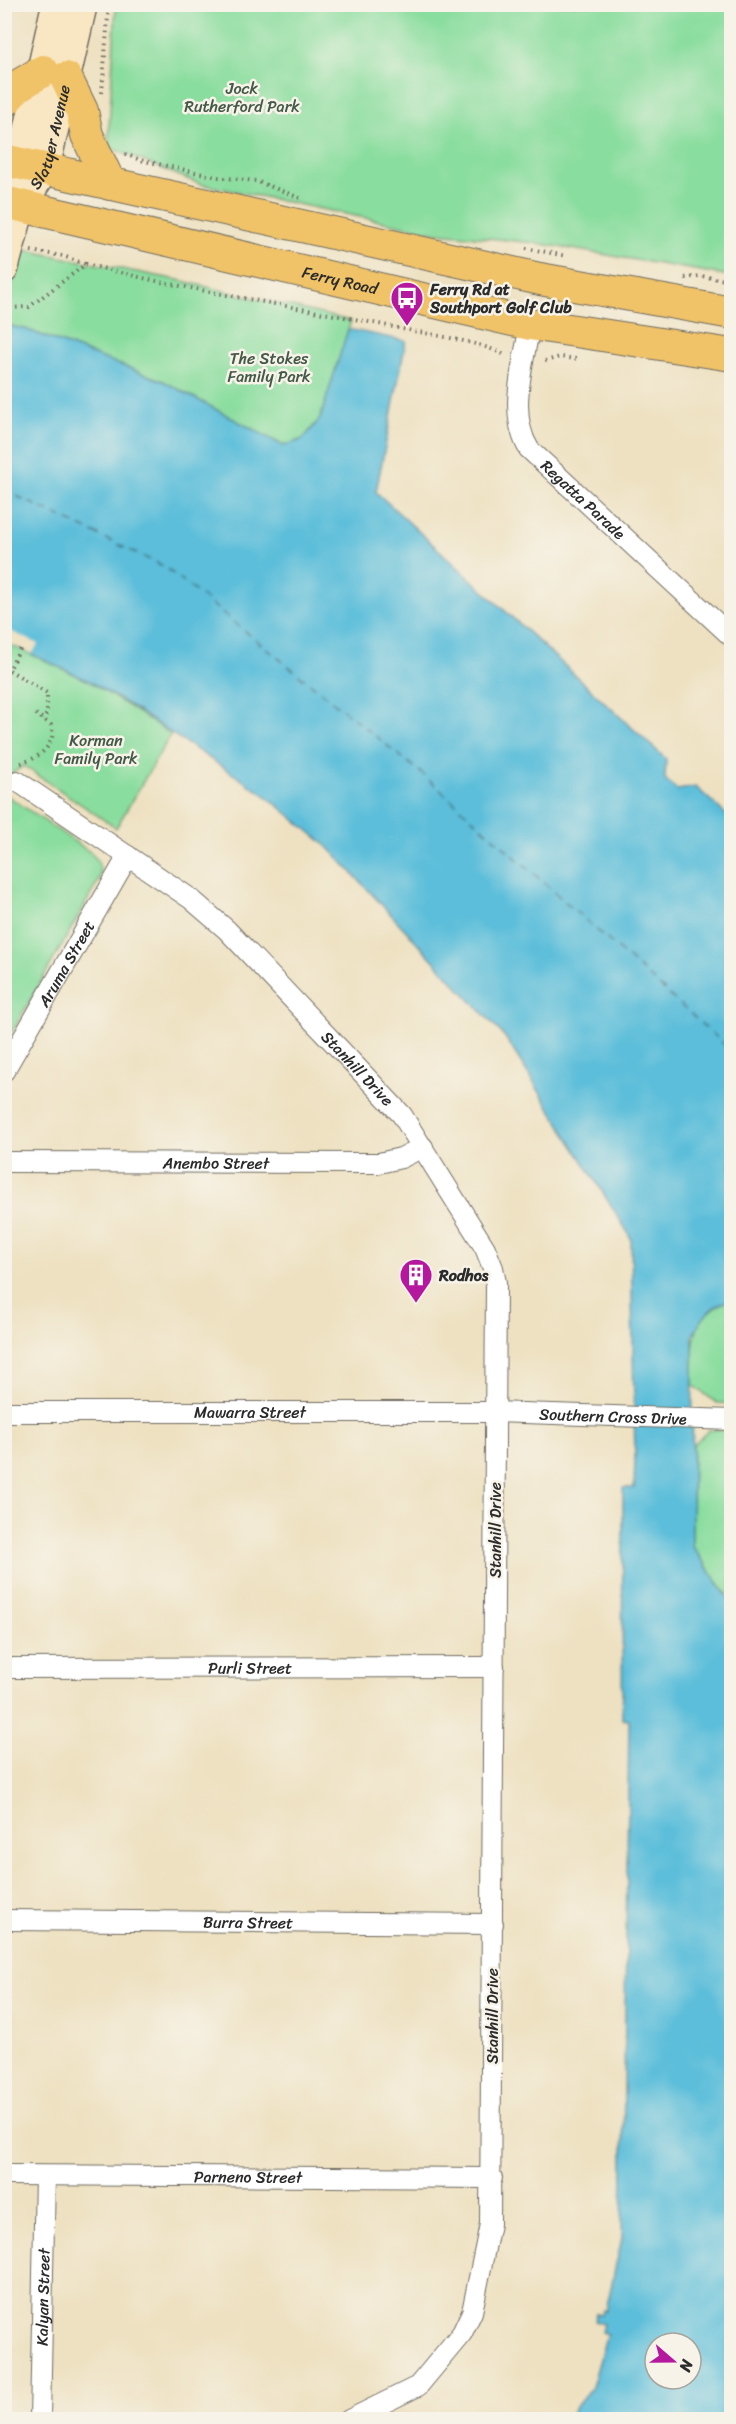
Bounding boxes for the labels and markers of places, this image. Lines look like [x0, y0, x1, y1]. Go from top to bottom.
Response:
place label: Ferry Rd at Southport Golf Club [429, 275, 572, 322]
bus stop icon: Ferry Rd at Southport Golf Club [389, 280, 425, 327]
building icon: Rodhos [398, 1257, 434, 1304]
place label: Rodhos [438, 1261, 489, 1290]

